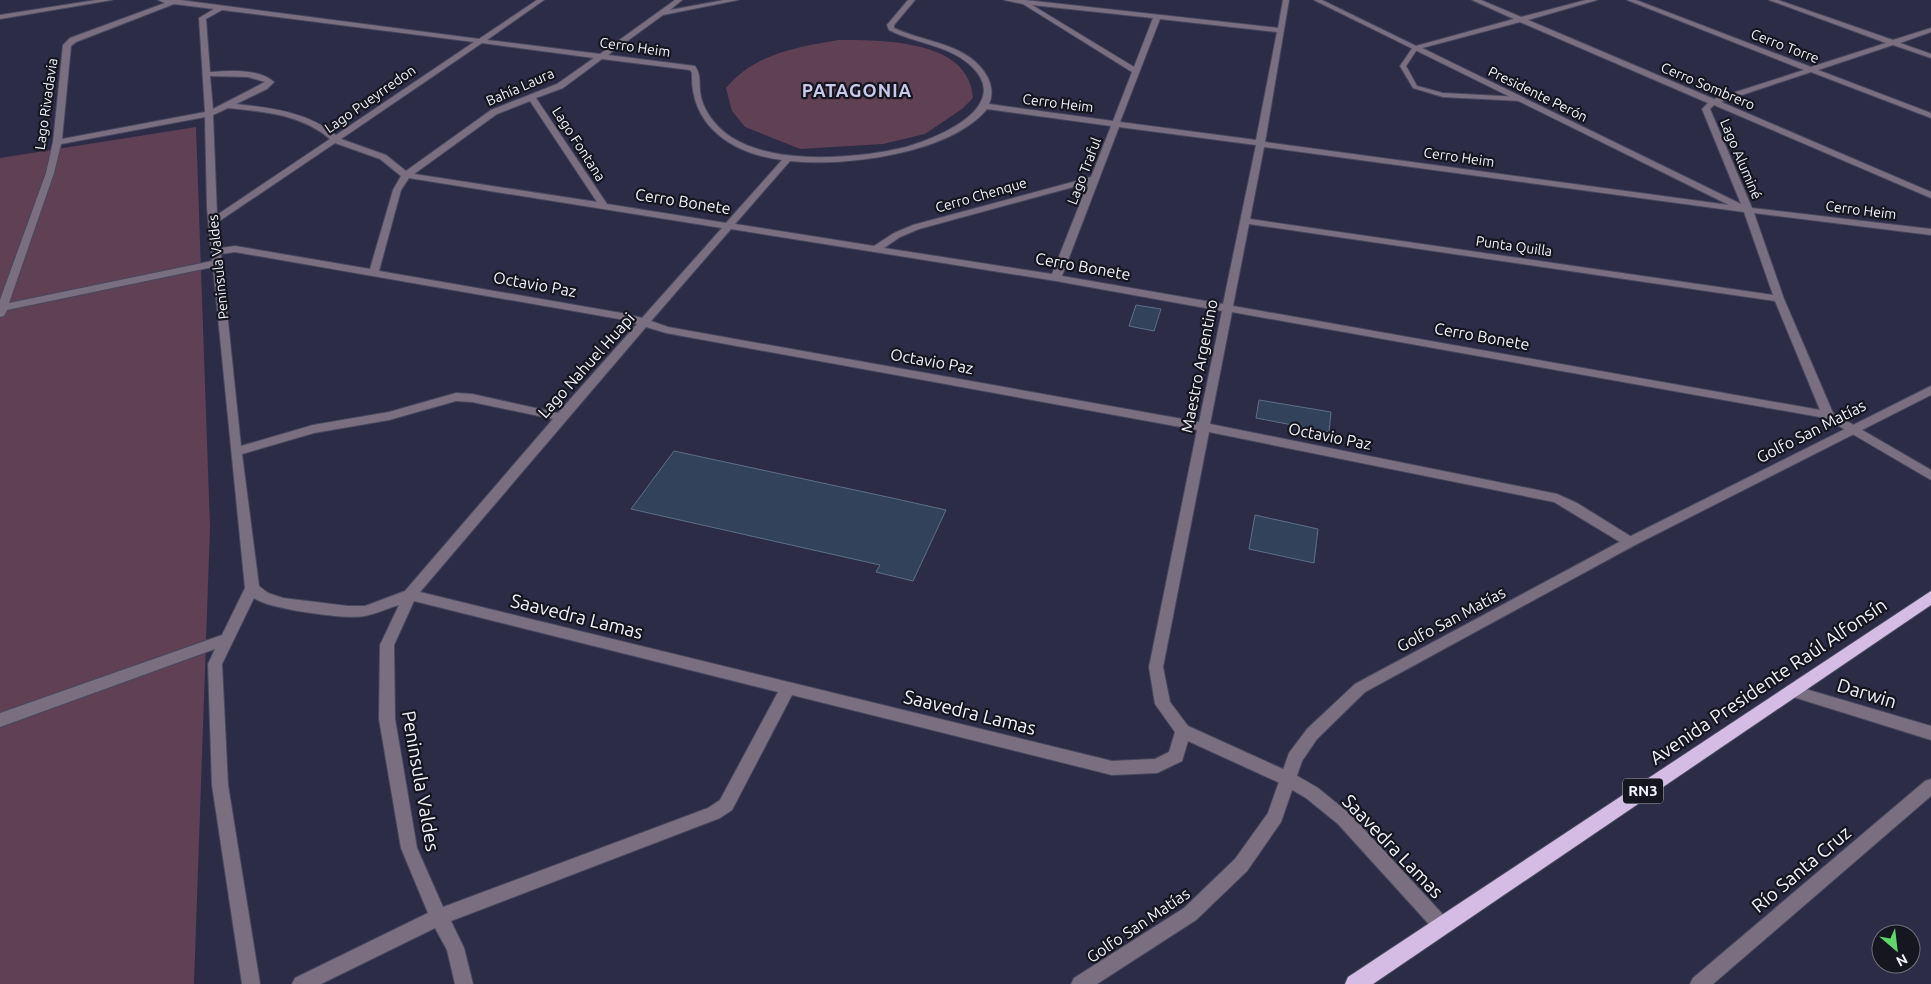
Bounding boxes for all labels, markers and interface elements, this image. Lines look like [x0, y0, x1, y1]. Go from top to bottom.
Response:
street label: Cerro Torre [1749, 26, 1821, 66]
street label: Cerro Heim [599, 34, 671, 60]
street label: Lago Rivadavia [32, 57, 60, 151]
street label: Cerro Sombrero [1659, 59, 1757, 113]
street label: Lago Pueyrredon [321, 62, 419, 136]
street label: Presidente Perón [1486, 63, 1590, 125]
street label: Bahía Laura [484, 65, 556, 109]
district label: PATAGONIA [802, 80, 912, 100]
street label: Cerro Heim [1022, 91, 1094, 115]
street label: Lago Fontana [549, 104, 609, 184]
street label: Lago Aluminé [1717, 116, 1765, 202]
street label: Lago Traful [1064, 135, 1104, 207]
street label: Cerro Heim [1423, 144, 1495, 170]
street label: Cerro Chenque [933, 174, 1029, 216]
street label: Cerro Bonete [634, 185, 732, 217]
street label: Cerro Heim [1825, 198, 1897, 222]
street label: Peninsula Valdes [205, 214, 231, 320]
street label: Punta Quilla [1475, 233, 1553, 259]
street label: Cerro Bonete [1034, 249, 1132, 283]
street label: Octavio Paz [492, 268, 578, 300]
street label: Maestro Argentino [1177, 298, 1221, 434]
street label: Lago Nahuel Huapi [534, 309, 638, 421]
street label: Cerro Bonete [1433, 319, 1531, 353]
street label: Octavio Paz [889, 345, 975, 377]
street label: Golfo San Matías [1753, 396, 1869, 466]
street label: Octavio Paz [1287, 419, 1373, 453]
street label: Golfo San Matías [1394, 583, 1508, 655]
street label: Saavedra Lamas [509, 589, 645, 643]
street label: Avenida Presidente Raúl Alfonsín [1645, 593, 1891, 769]
street label: Darwin [1835, 674, 1899, 712]
street label: Saavedra Lamas [902, 685, 1038, 739]
street label: Peninsula Valdes [398, 709, 444, 853]
road number: RN3 [1623, 778, 1663, 804]
street label: Saavedra Lamas [1338, 790, 1448, 902]
street label: Río Santa Cruz [1747, 821, 1855, 917]
street label: Golfo San Matías [1083, 884, 1193, 966]
north arrow [1871, 924, 1921, 974]
text: N [1894, 951, 1910, 970]

